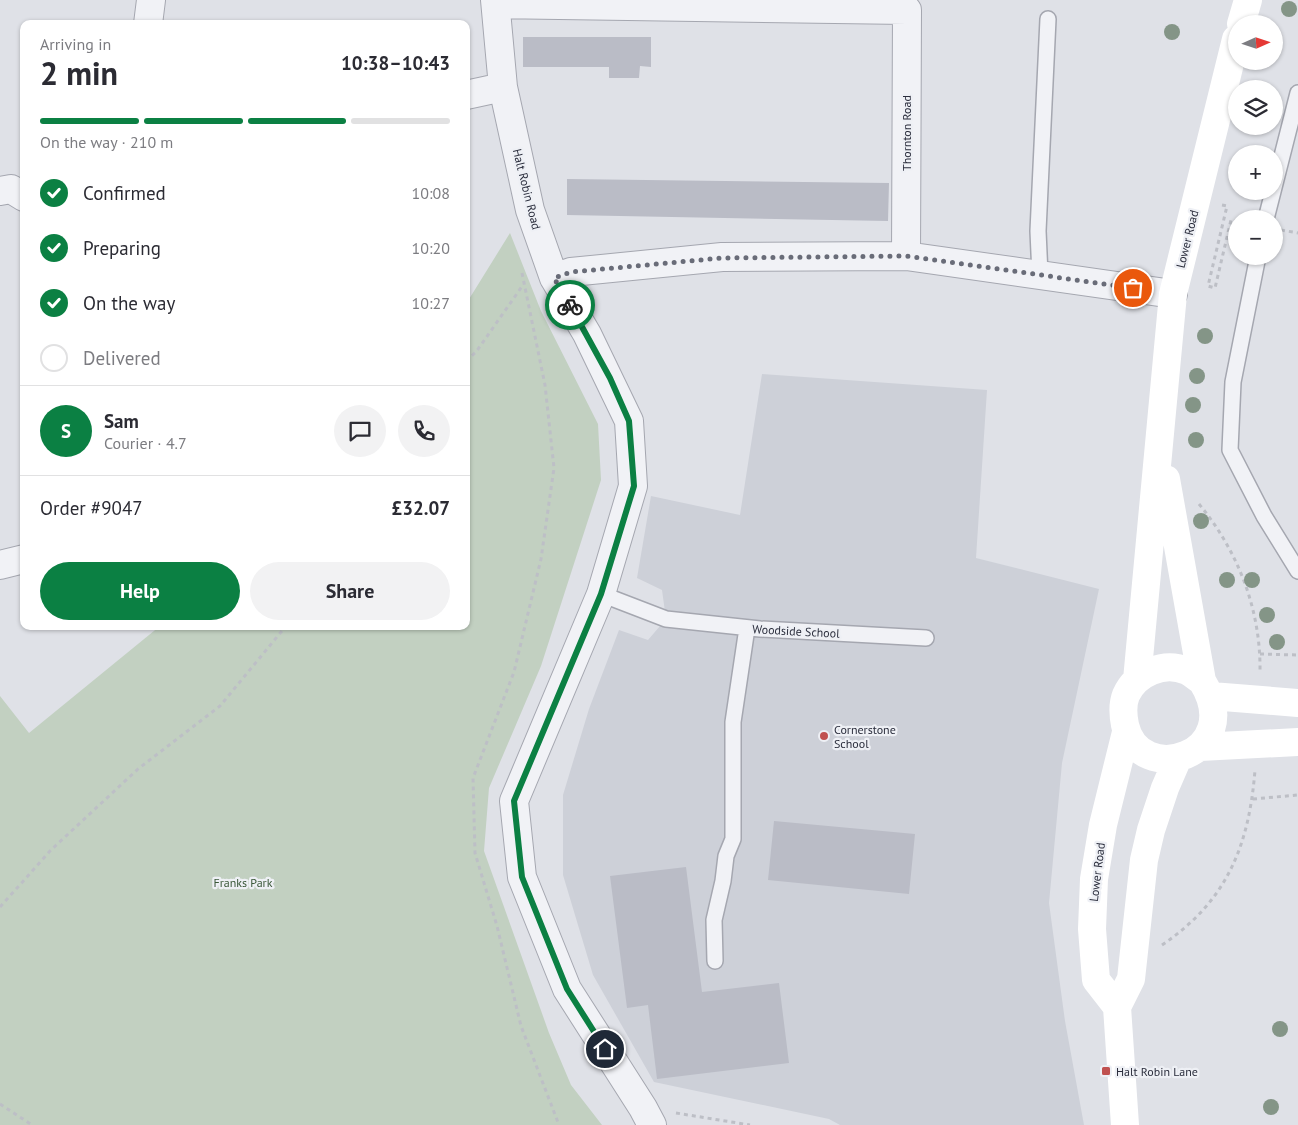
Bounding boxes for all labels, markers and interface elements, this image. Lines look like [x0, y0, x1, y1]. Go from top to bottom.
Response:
north arrow [1228, 15, 1282, 70]
map controls [1228, 15, 1283, 265]
text: Arriving in [40, 34, 111, 54]
text: 10:38–10:43 [341, 51, 450, 75]
text: 2 min [40, 52, 118, 94]
button: layers [1228, 80, 1283, 135]
street label: Thornton Road [899, 95, 914, 171]
text: On the way · 210 m [40, 132, 173, 152]
button: + [1228, 145, 1283, 200]
street label: Halt Robin Road [510, 147, 544, 231]
icon: check [40, 179, 68, 207]
text: Confirmed [83, 181, 166, 205]
text: 10:08 [412, 183, 450, 203]
street label: Lower Road [1173, 208, 1201, 270]
button: − [1228, 210, 1283, 265]
icon: check [40, 234, 68, 262]
text: Preparing [83, 236, 161, 260]
text: 10:20 [412, 238, 450, 258]
pin [1112, 267, 1154, 309]
icon: bag [1119, 274, 1147, 302]
courier [545, 280, 595, 330]
icon: check [40, 289, 68, 317]
text: On the way [83, 291, 175, 315]
icon: bike [556, 291, 584, 319]
text: 10:27 [412, 293, 450, 313]
text: Delivered [83, 346, 161, 370]
button: chat [334, 405, 386, 457]
button: phone [398, 405, 450, 457]
text: Sam [104, 409, 139, 433]
text: S [61, 419, 71, 443]
text: Courier · 4.7 [104, 433, 187, 453]
text: Order #9047 [40, 496, 143, 520]
text: £32.07 [391, 496, 450, 520]
button: Help [40, 562, 240, 620]
button: Share [250, 562, 450, 620]
street label: Woodside School [752, 621, 841, 641]
place label: Cornerstone School [834, 722, 896, 751]
marker: Cornerstone School [818, 730, 830, 742]
street label: Lower Road [1086, 842, 1108, 902]
park label: Franks Park [214, 875, 273, 890]
pin [584, 1028, 626, 1070]
icon: home [591, 1035, 619, 1063]
place label: Halt Robin Lane [1116, 1064, 1198, 1079]
marker: Halt Robin Lane [1100, 1065, 1112, 1077]

